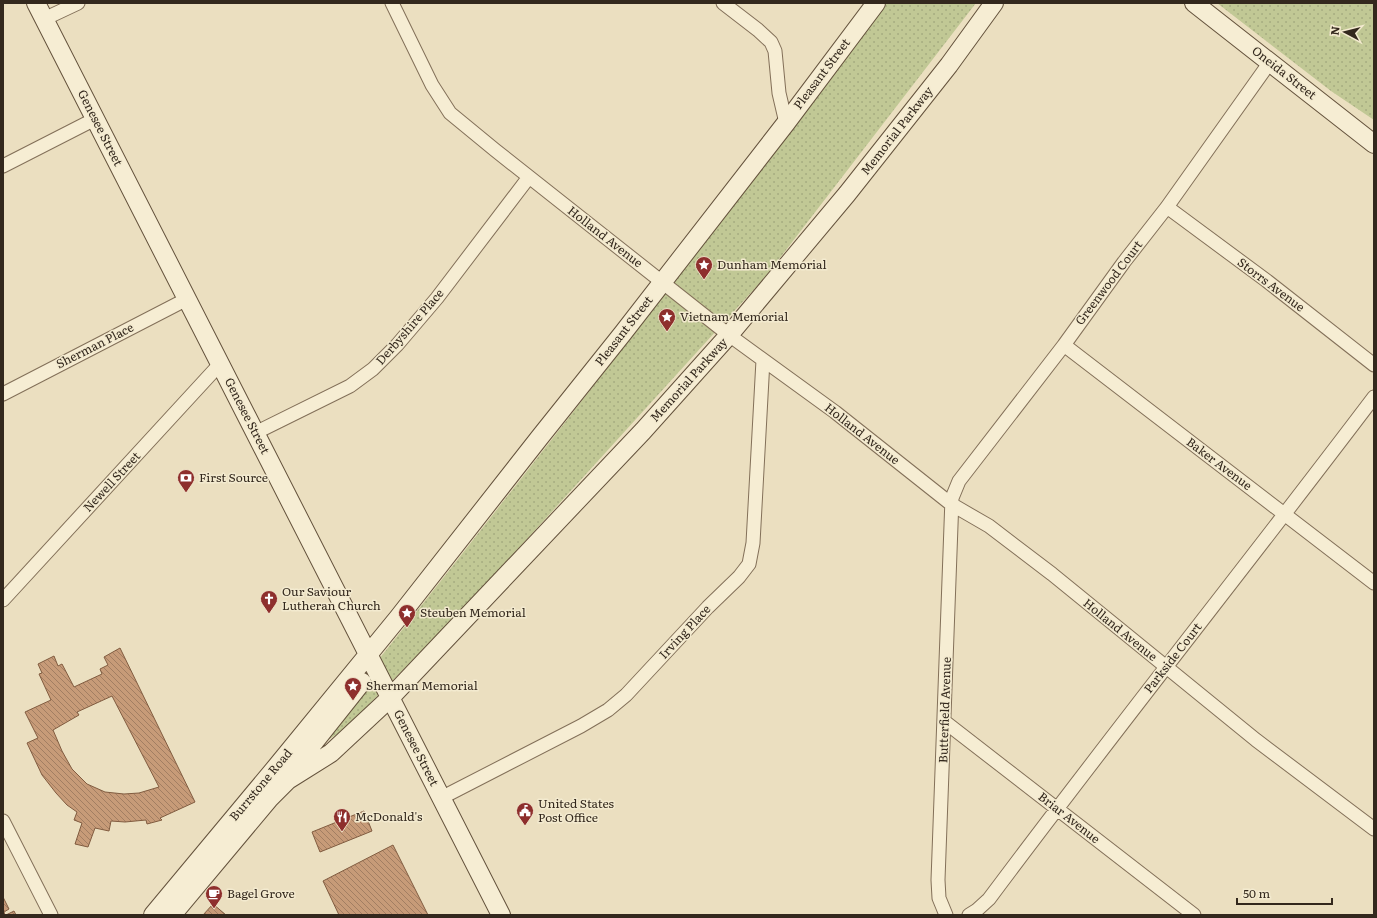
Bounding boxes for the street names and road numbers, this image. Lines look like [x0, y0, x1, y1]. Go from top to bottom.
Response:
street label: Pleasant Street [789, 34, 854, 113]
street label: Oneida Street [1248, 41, 1321, 103]
street label: Memorial Parkway [856, 82, 937, 178]
street label: Genesee Street [74, 86, 128, 169]
street label: Holland Avenue [564, 201, 647, 271]
street label: Greenwood Court [1070, 236, 1146, 328]
street label: Storrs Avenue [1234, 253, 1309, 315]
street label: Derbyshire Place [371, 284, 447, 368]
street label: Pleasant Street [590, 291, 656, 369]
street label: Sherman Place [53, 318, 136, 372]
street label: Memorial Parkway [645, 333, 731, 425]
street label: Genesee Street [221, 374, 275, 457]
street label: Holland Avenue [821, 398, 904, 468]
street label: Baker Avenue [1183, 433, 1256, 494]
street label: Newell Street [79, 447, 144, 515]
street label: Holland Avenue [1080, 594, 1162, 665]
street label: Irving Place [654, 600, 714, 663]
street label: Parkside Court [1139, 618, 1206, 696]
street label: Butterfield Avenue [933, 657, 955, 763]
street label: Genesee Street [390, 706, 444, 789]
street label: Burrstone Road [225, 744, 296, 824]
street label: Briar Avenue [1035, 787, 1104, 847]

